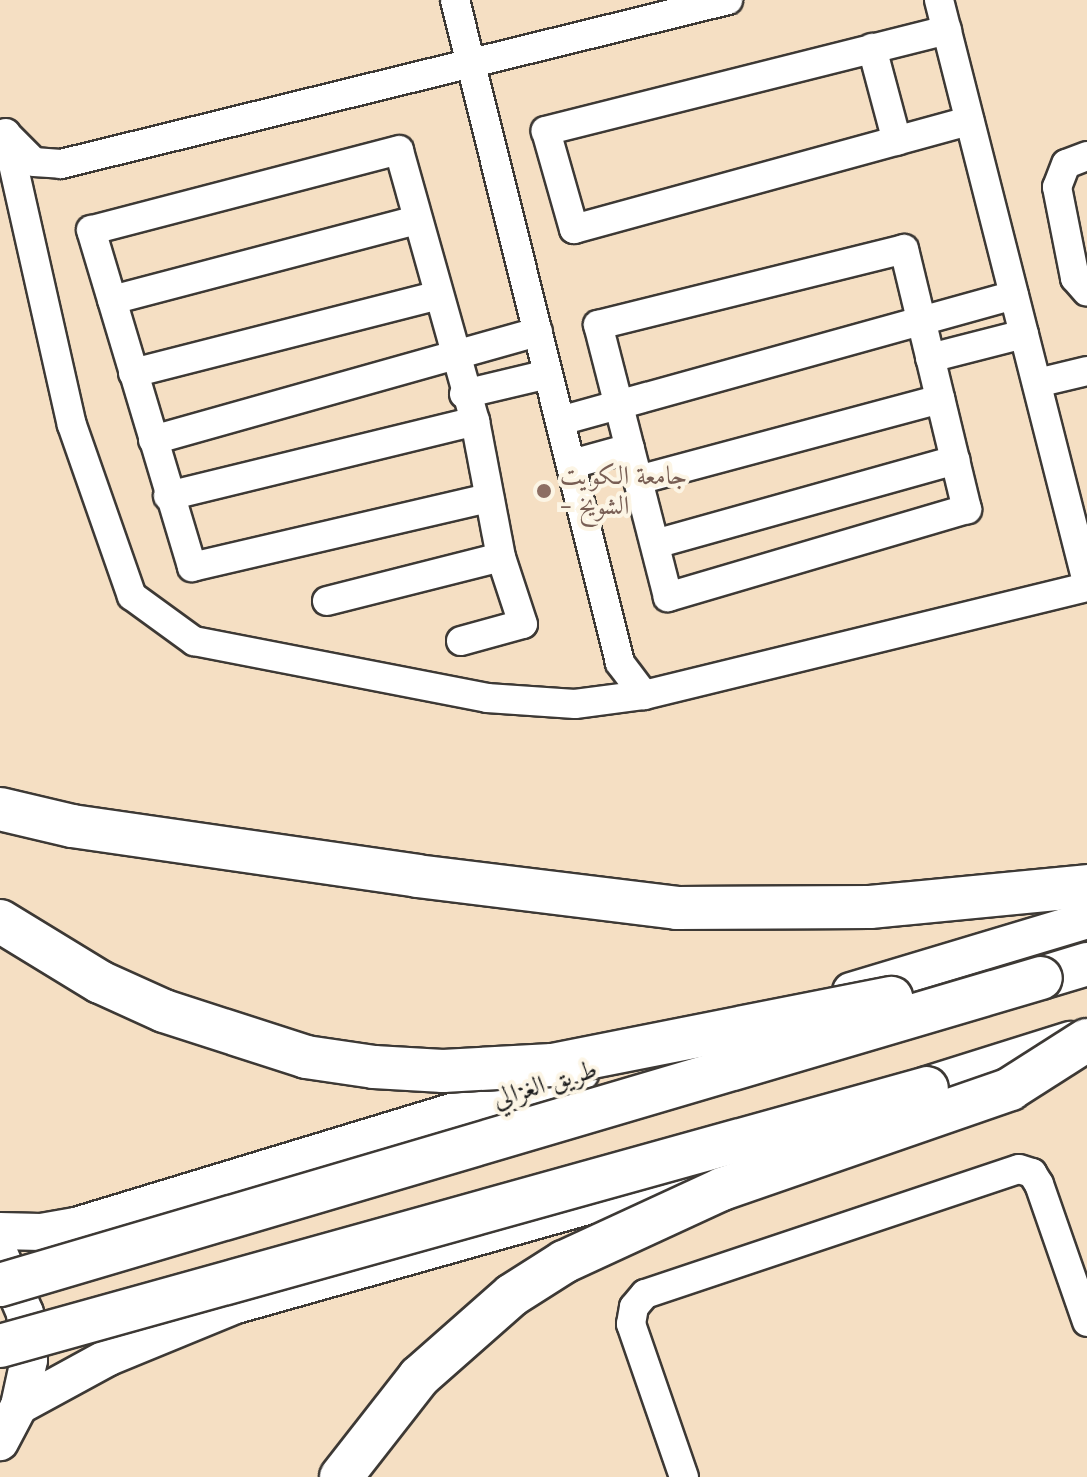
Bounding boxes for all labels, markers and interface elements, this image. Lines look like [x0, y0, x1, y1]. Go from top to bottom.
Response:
place label: جامعة الكويت - الشويخ [560, 460, 687, 522]
marker: جامعة الكويت - الشويخ [535, 482, 553, 500]
street label: طريق الغزالي [489, 1053, 601, 1115]

